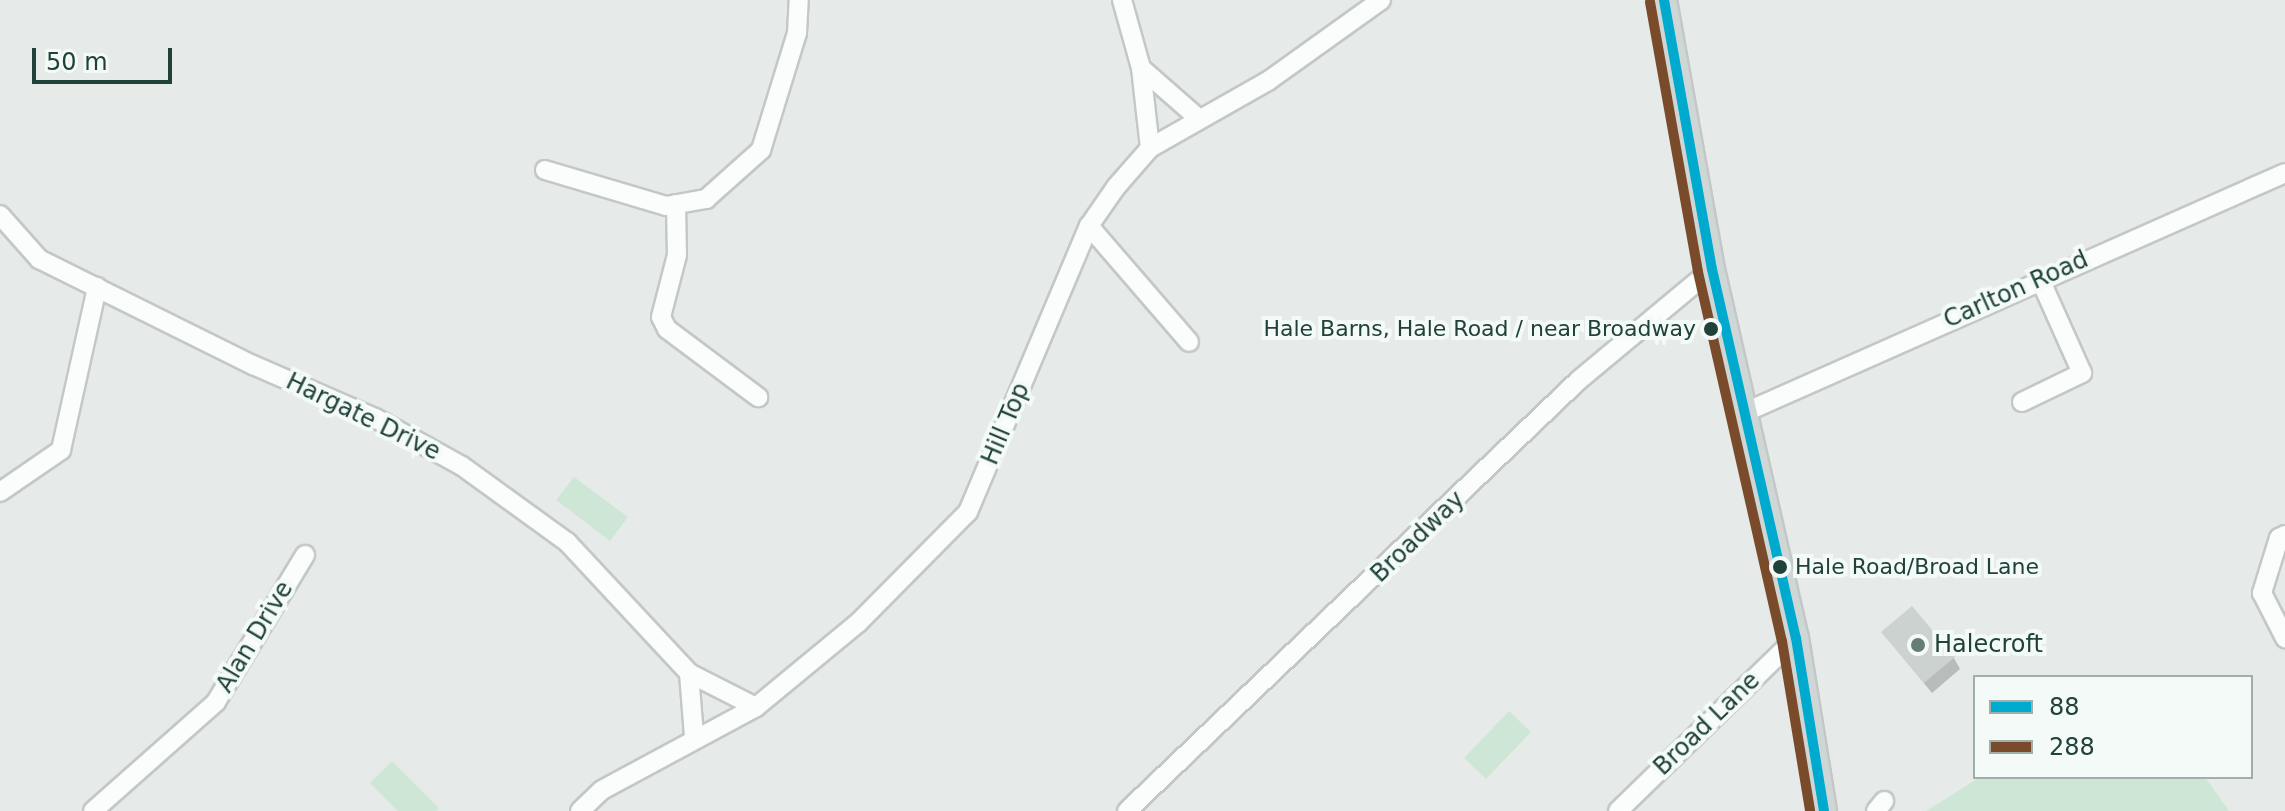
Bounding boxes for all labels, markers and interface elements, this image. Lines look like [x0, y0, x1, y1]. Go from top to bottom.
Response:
scale bar [36, 32, 176, 82]
text: 50 m [46, 48, 108, 76]
street label: Carlton Road [1939, 245, 2093, 335]
place label: Hale Barns, Hale Road / near Broadway [1263, 316, 1696, 342]
marker: Hale Barns, Hale Road / near Broadway [1703, 321, 1719, 337]
street label: Hargate Drive [281, 367, 445, 467]
street label: Hill Top [976, 379, 1036, 469]
street label: Broadway [1365, 485, 1471, 589]
place label: Hale Road/Broad Lane [1795, 554, 2039, 580]
marker: Hale Road/Broad Lane [1772, 559, 1788, 575]
street label: Alan Drive [211, 576, 299, 698]
place label: Halecroft [1934, 631, 2043, 659]
marker: Halecroft [1909, 636, 1927, 654]
street label: Broad Lane [1648, 666, 1766, 782]
legend [1973, 675, 2253, 779]
text: 88 [2049, 693, 2080, 721]
text: 288 [2049, 733, 2095, 761]

